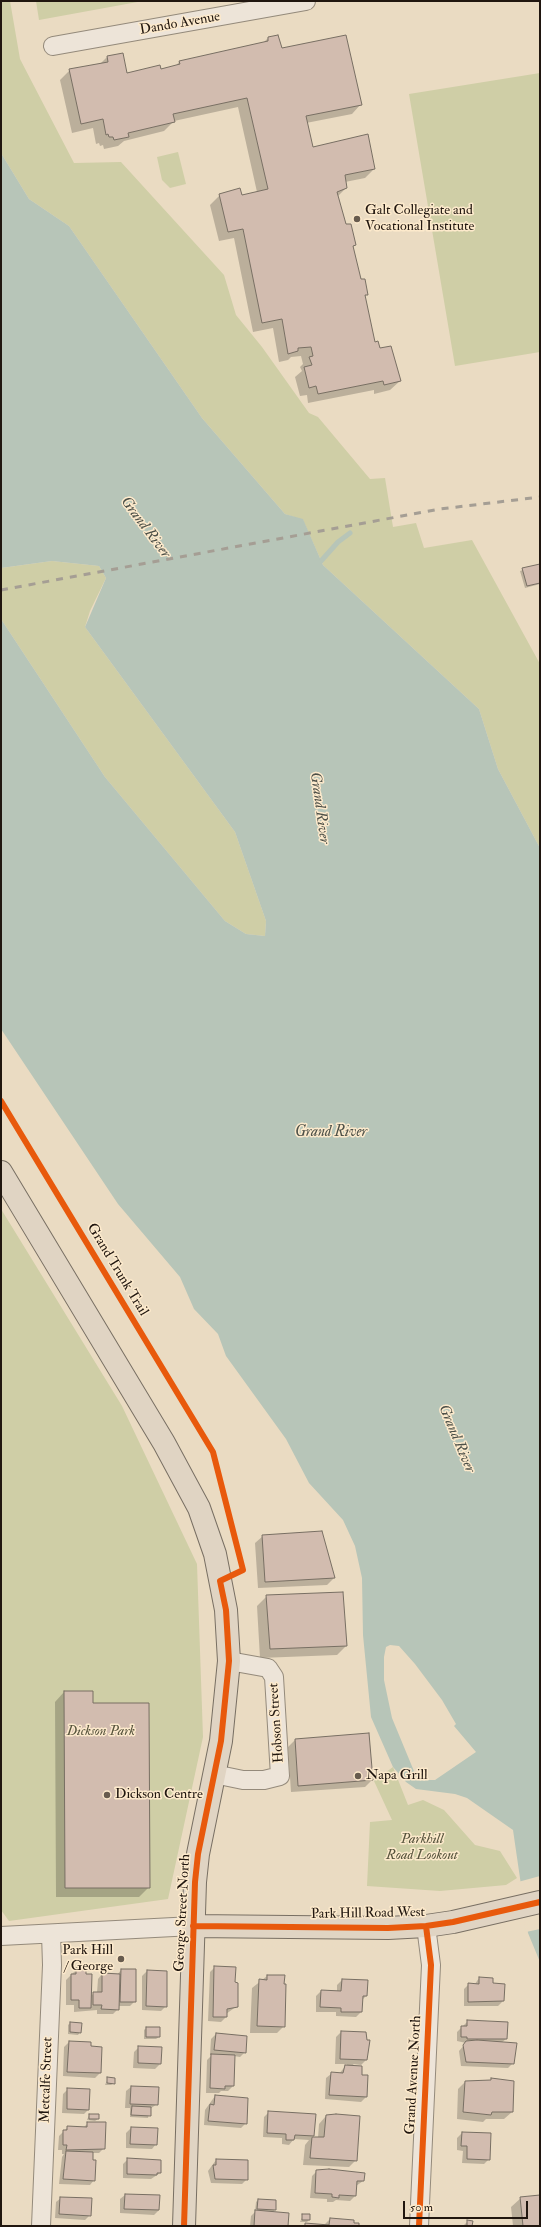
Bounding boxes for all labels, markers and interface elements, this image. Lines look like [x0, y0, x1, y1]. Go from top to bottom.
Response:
street label: Dando Avenue [138, 9, 222, 39]
place label: Galt Collegiate and Vocational Institute [365, 203, 474, 236]
marker: Galt Collegiate and Vocational Institute [352, 214, 362, 224]
water label: Grand River [116, 494, 174, 562]
water label: Grand River [305, 771, 333, 845]
water label: Grand River [295, 1124, 367, 1142]
street label: Grand Trunk Trail [83, 1221, 151, 1319]
water label: Grand River [434, 1402, 478, 1476]
street label: Hobson Street [266, 1682, 288, 1764]
park label: Dickson Park [67, 1724, 135, 1740]
place label: Napa Grill [366, 1768, 428, 1784]
marker: Napa Grill [353, 1771, 363, 1781]
place label: Dickson Centre [115, 1787, 203, 1803]
marker: Dickson Centre [102, 1790, 112, 1800]
park label: Parkhill Road Lookout [386, 1832, 458, 1864]
street label: George Street North [172, 1854, 194, 1972]
street label: Park Hill Road West [311, 1905, 425, 1923]
place label: Park Hill / George [62, 1943, 113, 1976]
marker: Park Hill / George [116, 1954, 126, 1964]
street label: Grand Avenue North [402, 2015, 426, 2135]
street label: Metcalfe Street [37, 2037, 57, 2123]
scale bar [405, 2193, 530, 2219]
text: 50 m [410, 2200, 433, 2215]

